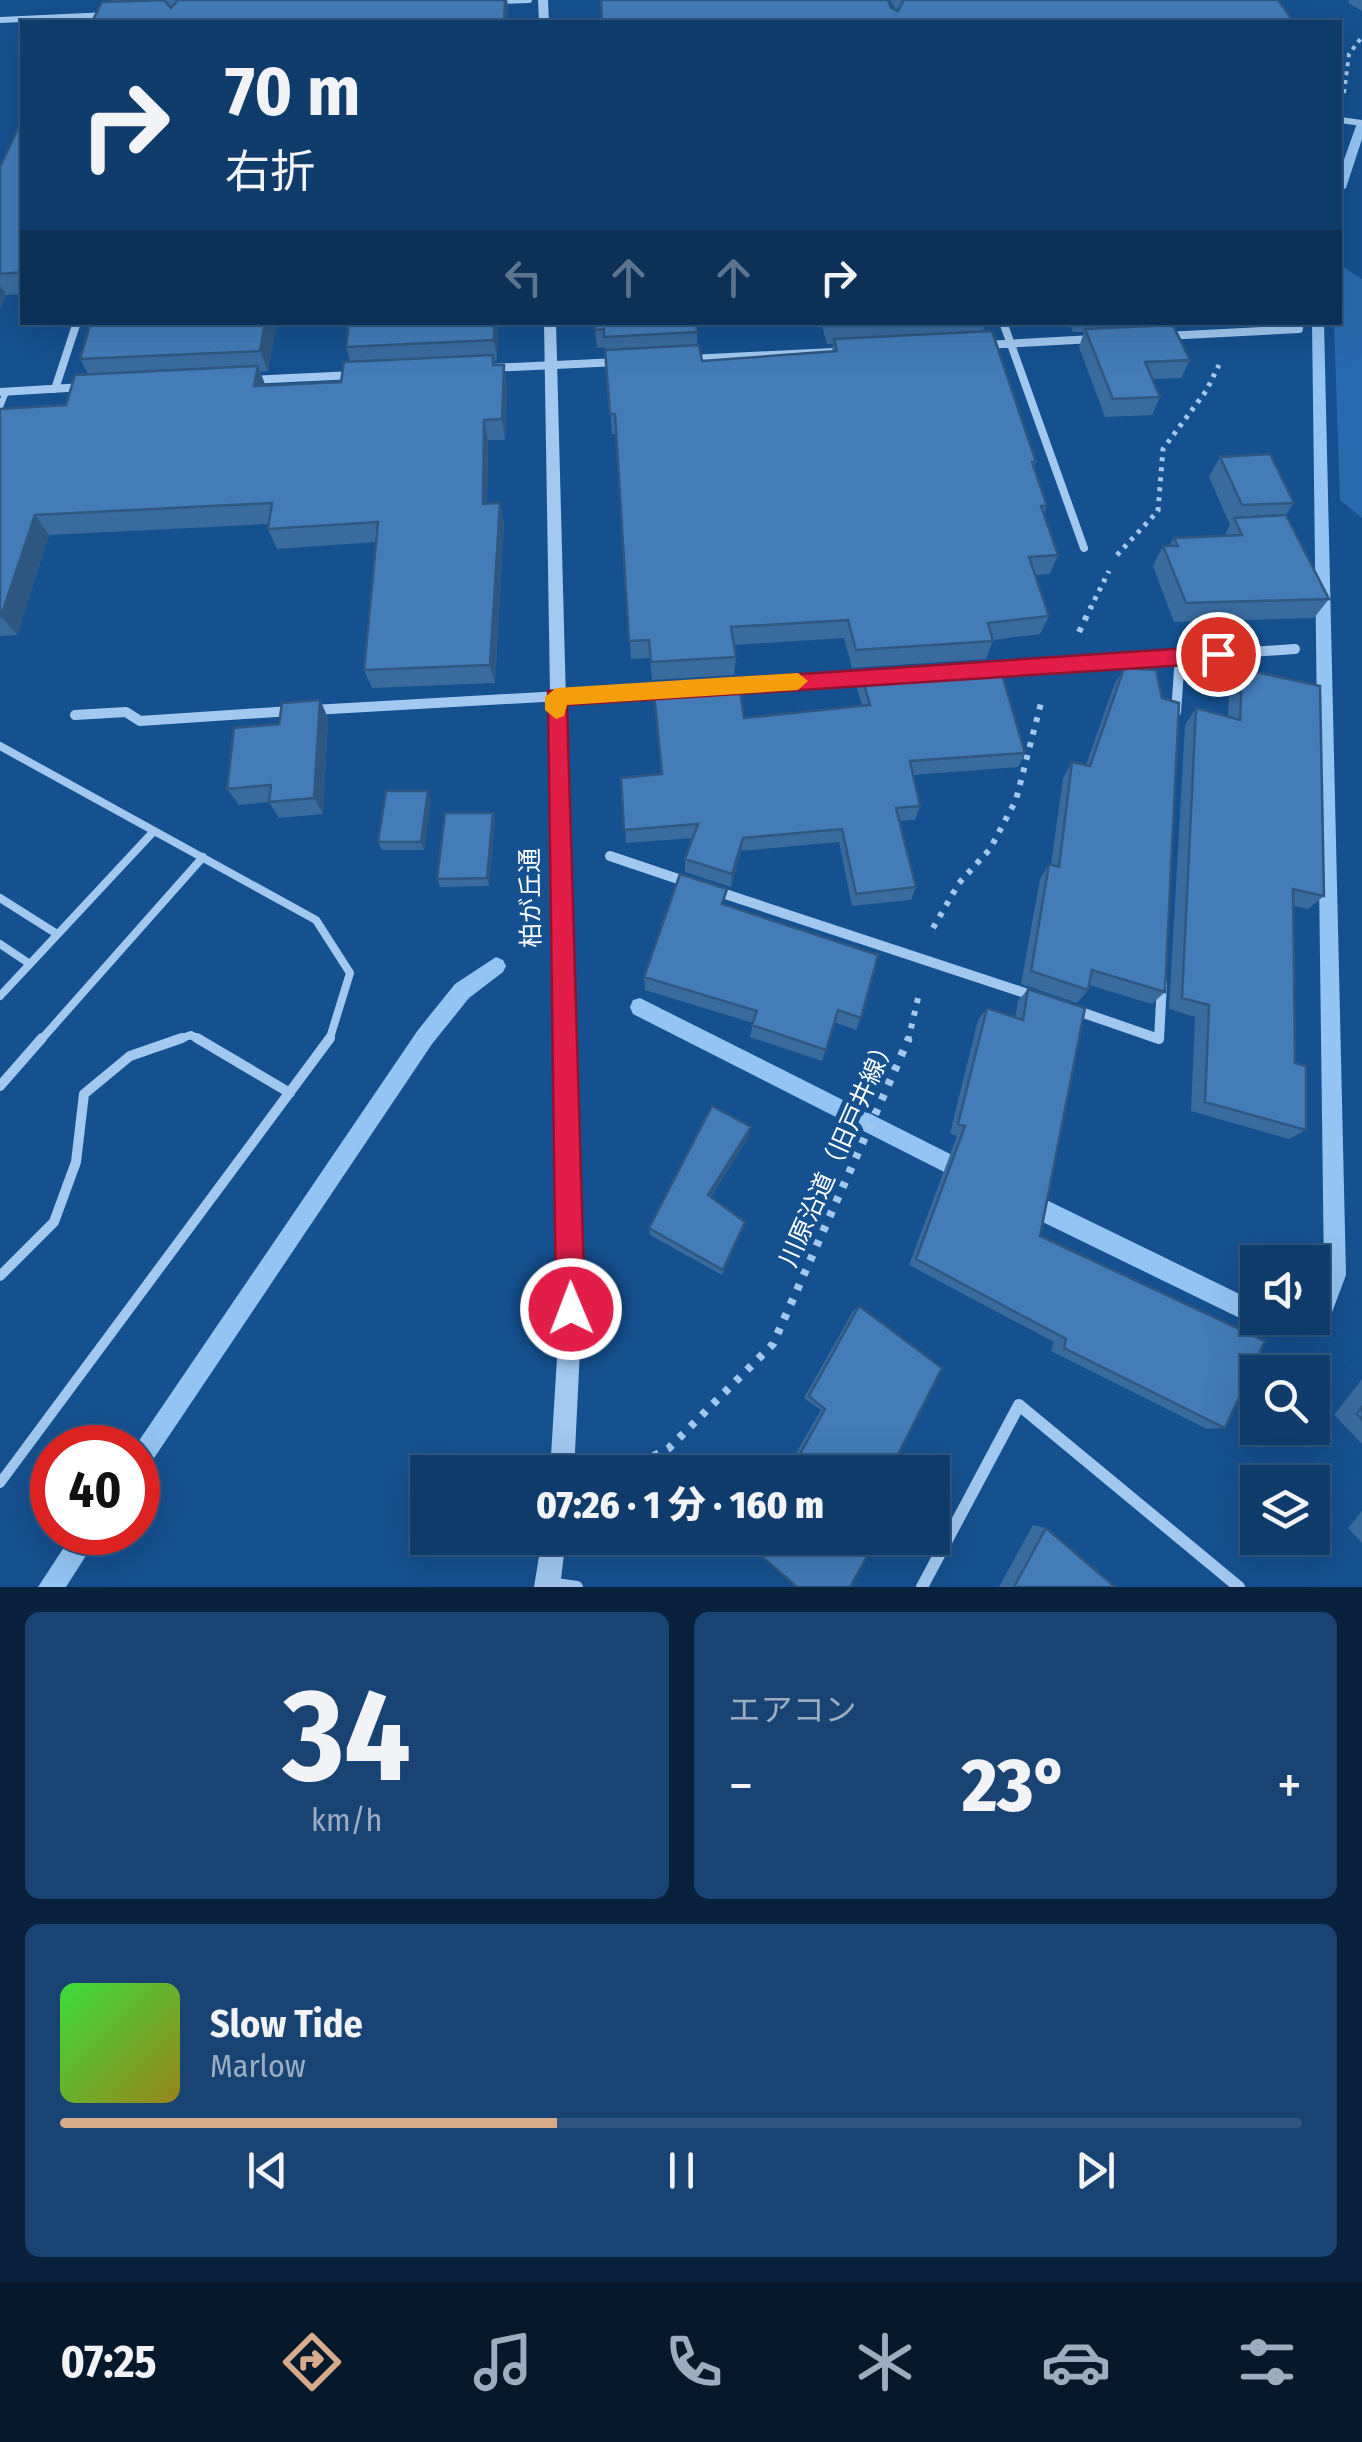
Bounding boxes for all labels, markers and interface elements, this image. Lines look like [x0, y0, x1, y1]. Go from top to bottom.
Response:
text: 70 m [225, 50, 360, 134]
icon: right [60, 60, 190, 190]
text: 右折 [225, 145, 315, 199]
icon: left [496, 250, 551, 305]
icon: ahead [601, 250, 656, 305]
icon: ahead [706, 250, 761, 305]
icon: right [811, 250, 866, 305]
pin [1176, 612, 1261, 697]
icon: arrive [1191, 627, 1246, 682]
street label: 柏が丘通 [515, 848, 547, 948]
street label: 川原沿道（旧戸井線） [773, 1031, 902, 1272]
map controls [1240, 1245, 1330, 1555]
button: sound [1240, 1245, 1330, 1335]
position arrow [519, 1257, 623, 1361]
button: search [1240, 1355, 1330, 1445]
speed limit sign: 40 [30, 1425, 160, 1555]
button: layers [1240, 1465, 1330, 1555]
text: 07:26 · 1 分 · 160 m [536, 1482, 824, 1528]
text: 34 [283, 1658, 411, 1814]
text: エアコン [729, 1691, 857, 1729]
text: 23° [962, 1741, 1068, 1831]
text: − [729, 1753, 753, 1819]
text: + [1277, 1753, 1302, 1819]
text: km/h [311, 1801, 382, 1839]
text: Slow Tide [210, 2001, 363, 2047]
text: Marlow [210, 2047, 306, 2085]
icon: previous [240, 2143, 295, 2198]
icon: pause [654, 2143, 709, 2198]
icon: next [1068, 2143, 1123, 2198]
icon: directions [277, 2327, 347, 2397]
icon: music [468, 2327, 538, 2397]
icon: phone [659, 2327, 729, 2397]
icon: climate [850, 2327, 920, 2397]
icon: car [1041, 2327, 1111, 2397]
icon: filters [1232, 2327, 1302, 2397]
text: 07:25 [60, 2335, 157, 2389]

